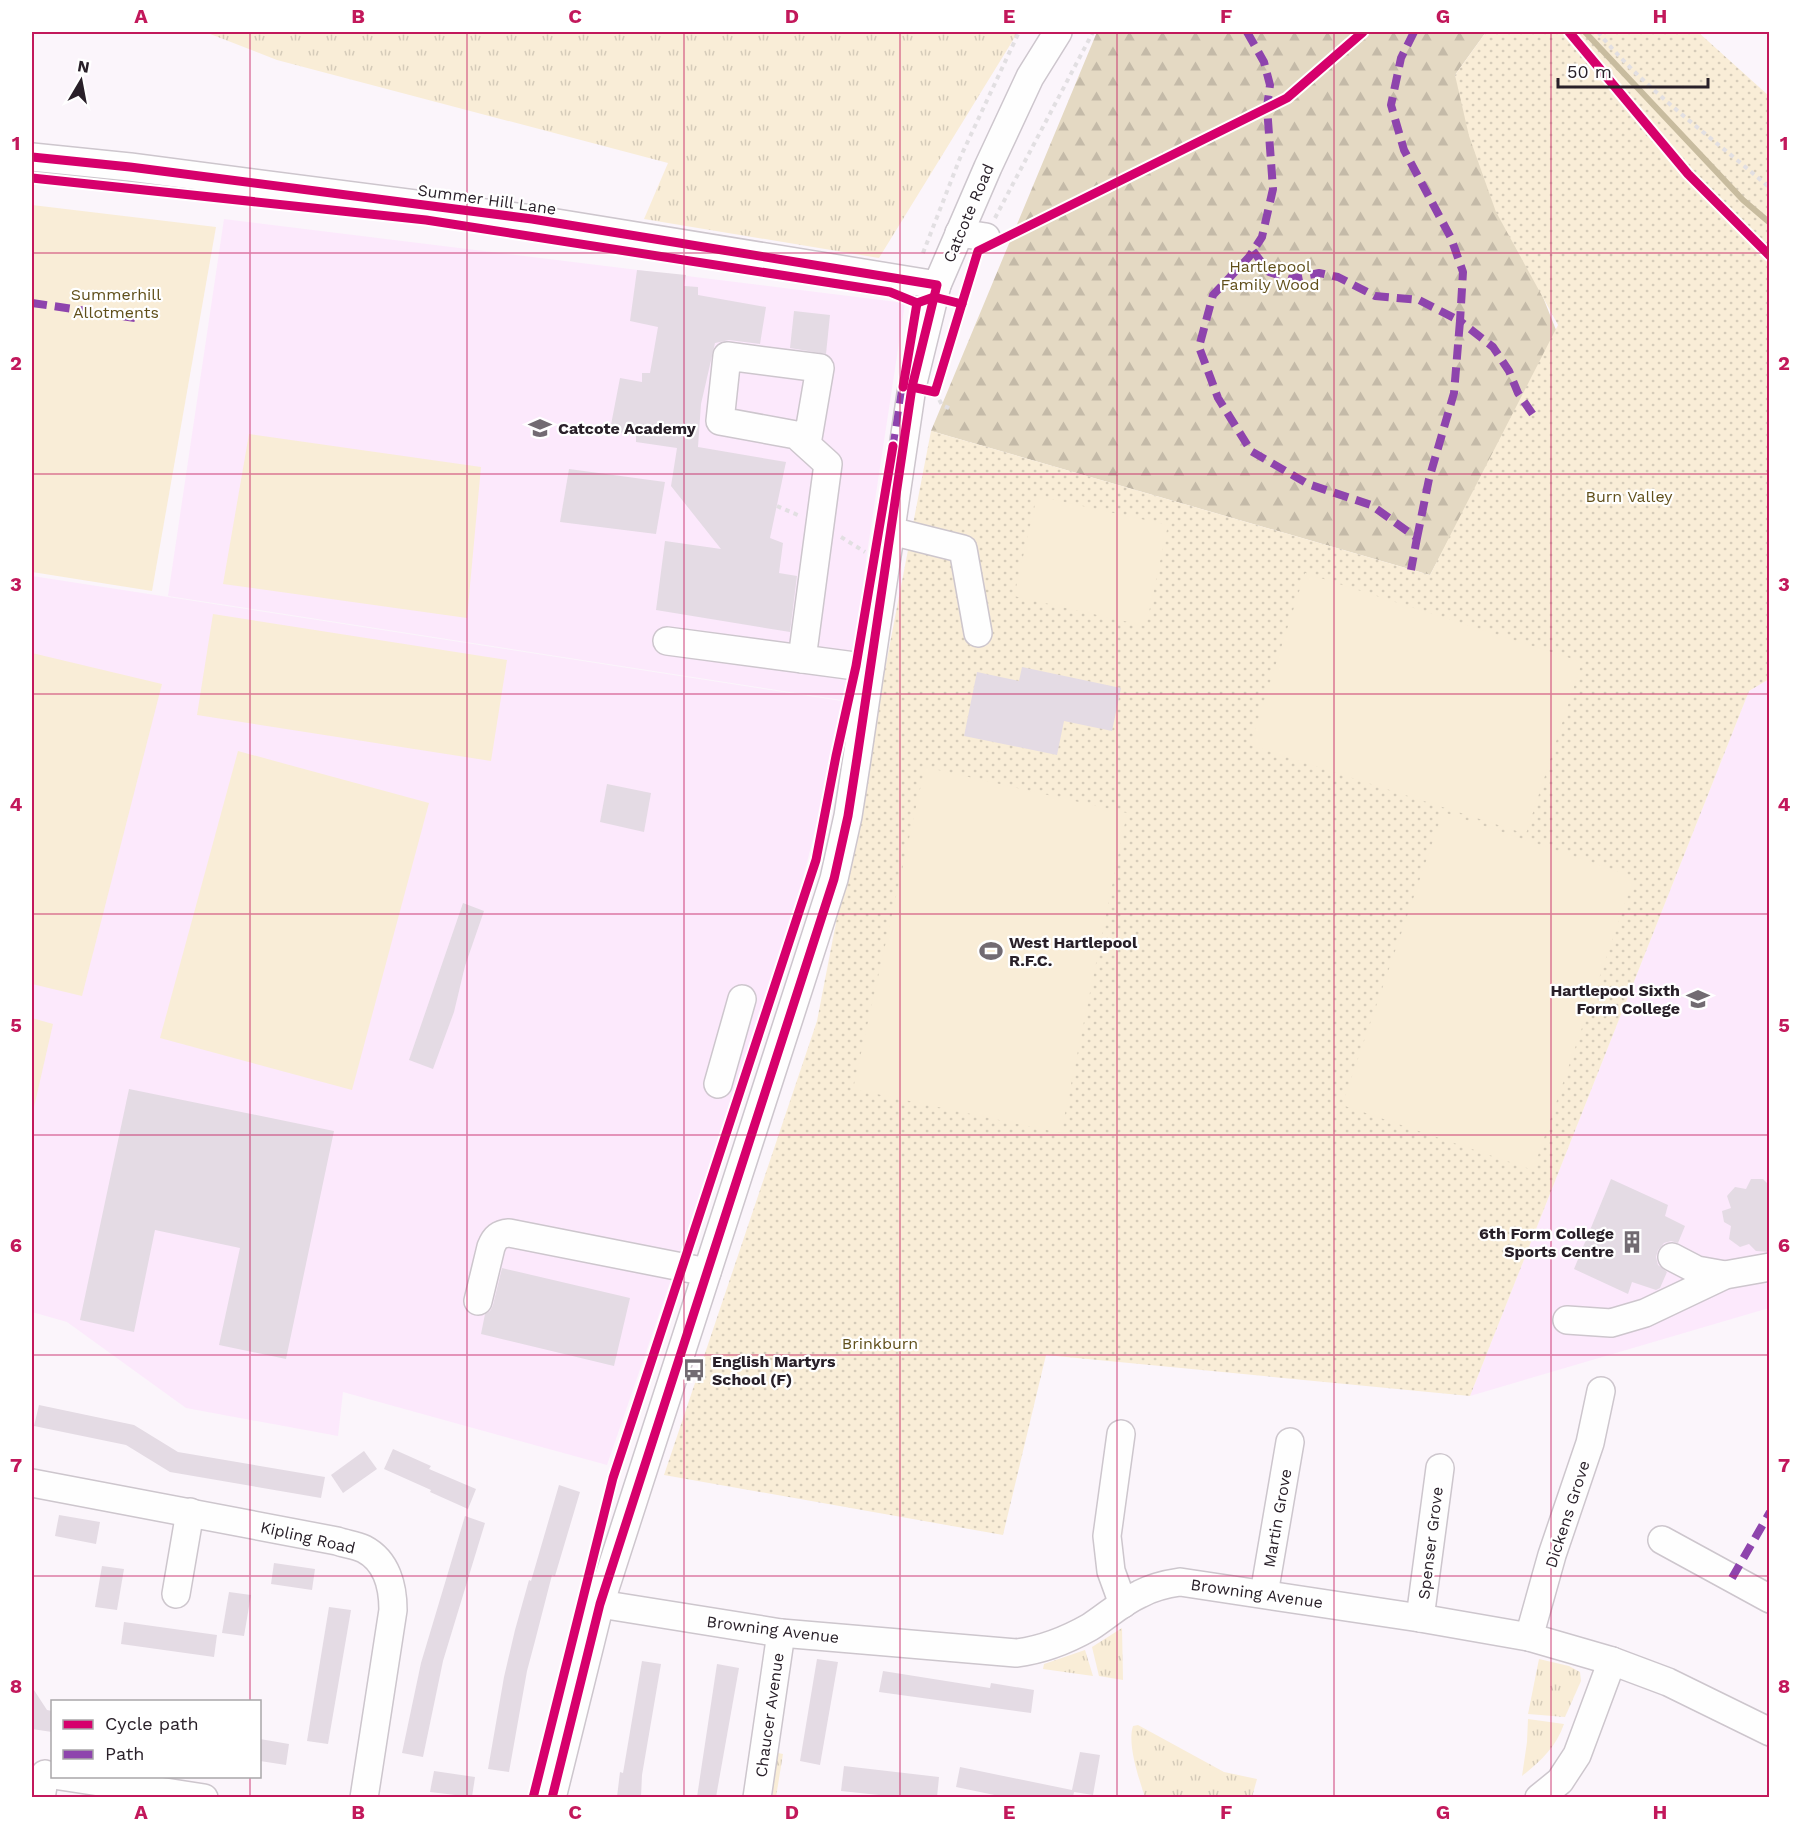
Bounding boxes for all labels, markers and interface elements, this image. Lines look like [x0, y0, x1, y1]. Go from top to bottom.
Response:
text: A [134, 4, 148, 28]
text: B [351, 4, 365, 28]
text: C [568, 4, 582, 28]
text: D [785, 4, 799, 28]
text: E [1003, 4, 1015, 28]
text: F [1220, 4, 1232, 28]
text: G [1436, 4, 1450, 28]
text: H [1653, 4, 1667, 28]
north arrow [51, 51, 111, 111]
scale bar [1558, 51, 1708, 89]
text: N [76, 56, 91, 77]
text: 50 m [1567, 61, 1612, 82]
text: 1 [12, 131, 20, 155]
text: 1 [1780, 131, 1788, 155]
street label: Catcote Road [939, 161, 998, 265]
street label: Summer Hill Lane [416, 180, 557, 219]
park label: Hartlepool Family Wood [1221, 257, 1320, 294]
park label: Summerhill Allotments [71, 285, 161, 322]
text: 2 [10, 351, 22, 375]
text: 2 [1778, 351, 1790, 375]
school or university icon: Catcote Academy [527, 415, 553, 441]
place label: Catcote Academy [558, 419, 697, 438]
park label: Burn Valley [1585, 487, 1673, 506]
text: 3 [10, 572, 22, 596]
text: 3 [1778, 572, 1790, 596]
text: 4 [10, 792, 23, 816]
text: 4 [1778, 792, 1791, 816]
place label: West Hartlepool R.F.C. [1009, 933, 1138, 970]
sports icon: West Hartlepool R.F.C. [978, 938, 1004, 964]
place label: Hartlepool Sixth Form College [1550, 981, 1680, 1018]
school or university icon: Hartlepool Sixth Form College [1685, 986, 1711, 1012]
text: 5 [10, 1013, 22, 1037]
text: 5 [1778, 1013, 1790, 1037]
place label: 6th Form College Sports Centre [1479, 1224, 1614, 1261]
building icon: 6th Form College Sports Centre [1619, 1229, 1645, 1255]
text: 6 [10, 1233, 22, 1257]
text: 6 [1778, 1233, 1790, 1257]
park label: Brinkburn [842, 1334, 918, 1353]
place label: English Martyrs School (F) [712, 1352, 836, 1389]
bus stop icon: English Martyrs School (F) [681, 1357, 707, 1383]
text: 7 [10, 1453, 22, 1477]
text: 7 [1778, 1453, 1790, 1477]
street label: Dickens Grove [1541, 1458, 1594, 1570]
street label: Martin Grove [1259, 1467, 1296, 1569]
street label: Spenser Grove [1414, 1486, 1447, 1601]
street label: Kipling Road [259, 1517, 357, 1558]
street label: Browning Avenue [1190, 1575, 1324, 1612]
street label: Browning Avenue [706, 1612, 840, 1647]
street label: Chaucer Avenue [751, 1652, 788, 1779]
text: 8 [10, 1674, 22, 1698]
text: 8 [1778, 1674, 1790, 1698]
legend [51, 1700, 261, 1778]
text: Cycle path [105, 1713, 199, 1734]
text: Path [105, 1743, 145, 1764]
text: A [134, 1800, 148, 1824]
text: B [351, 1800, 365, 1824]
text: C [568, 1800, 582, 1824]
text: D [785, 1800, 799, 1824]
text: E [1003, 1800, 1015, 1824]
text: F [1220, 1800, 1232, 1824]
text: G [1436, 1800, 1450, 1824]
text: H [1653, 1800, 1667, 1824]

